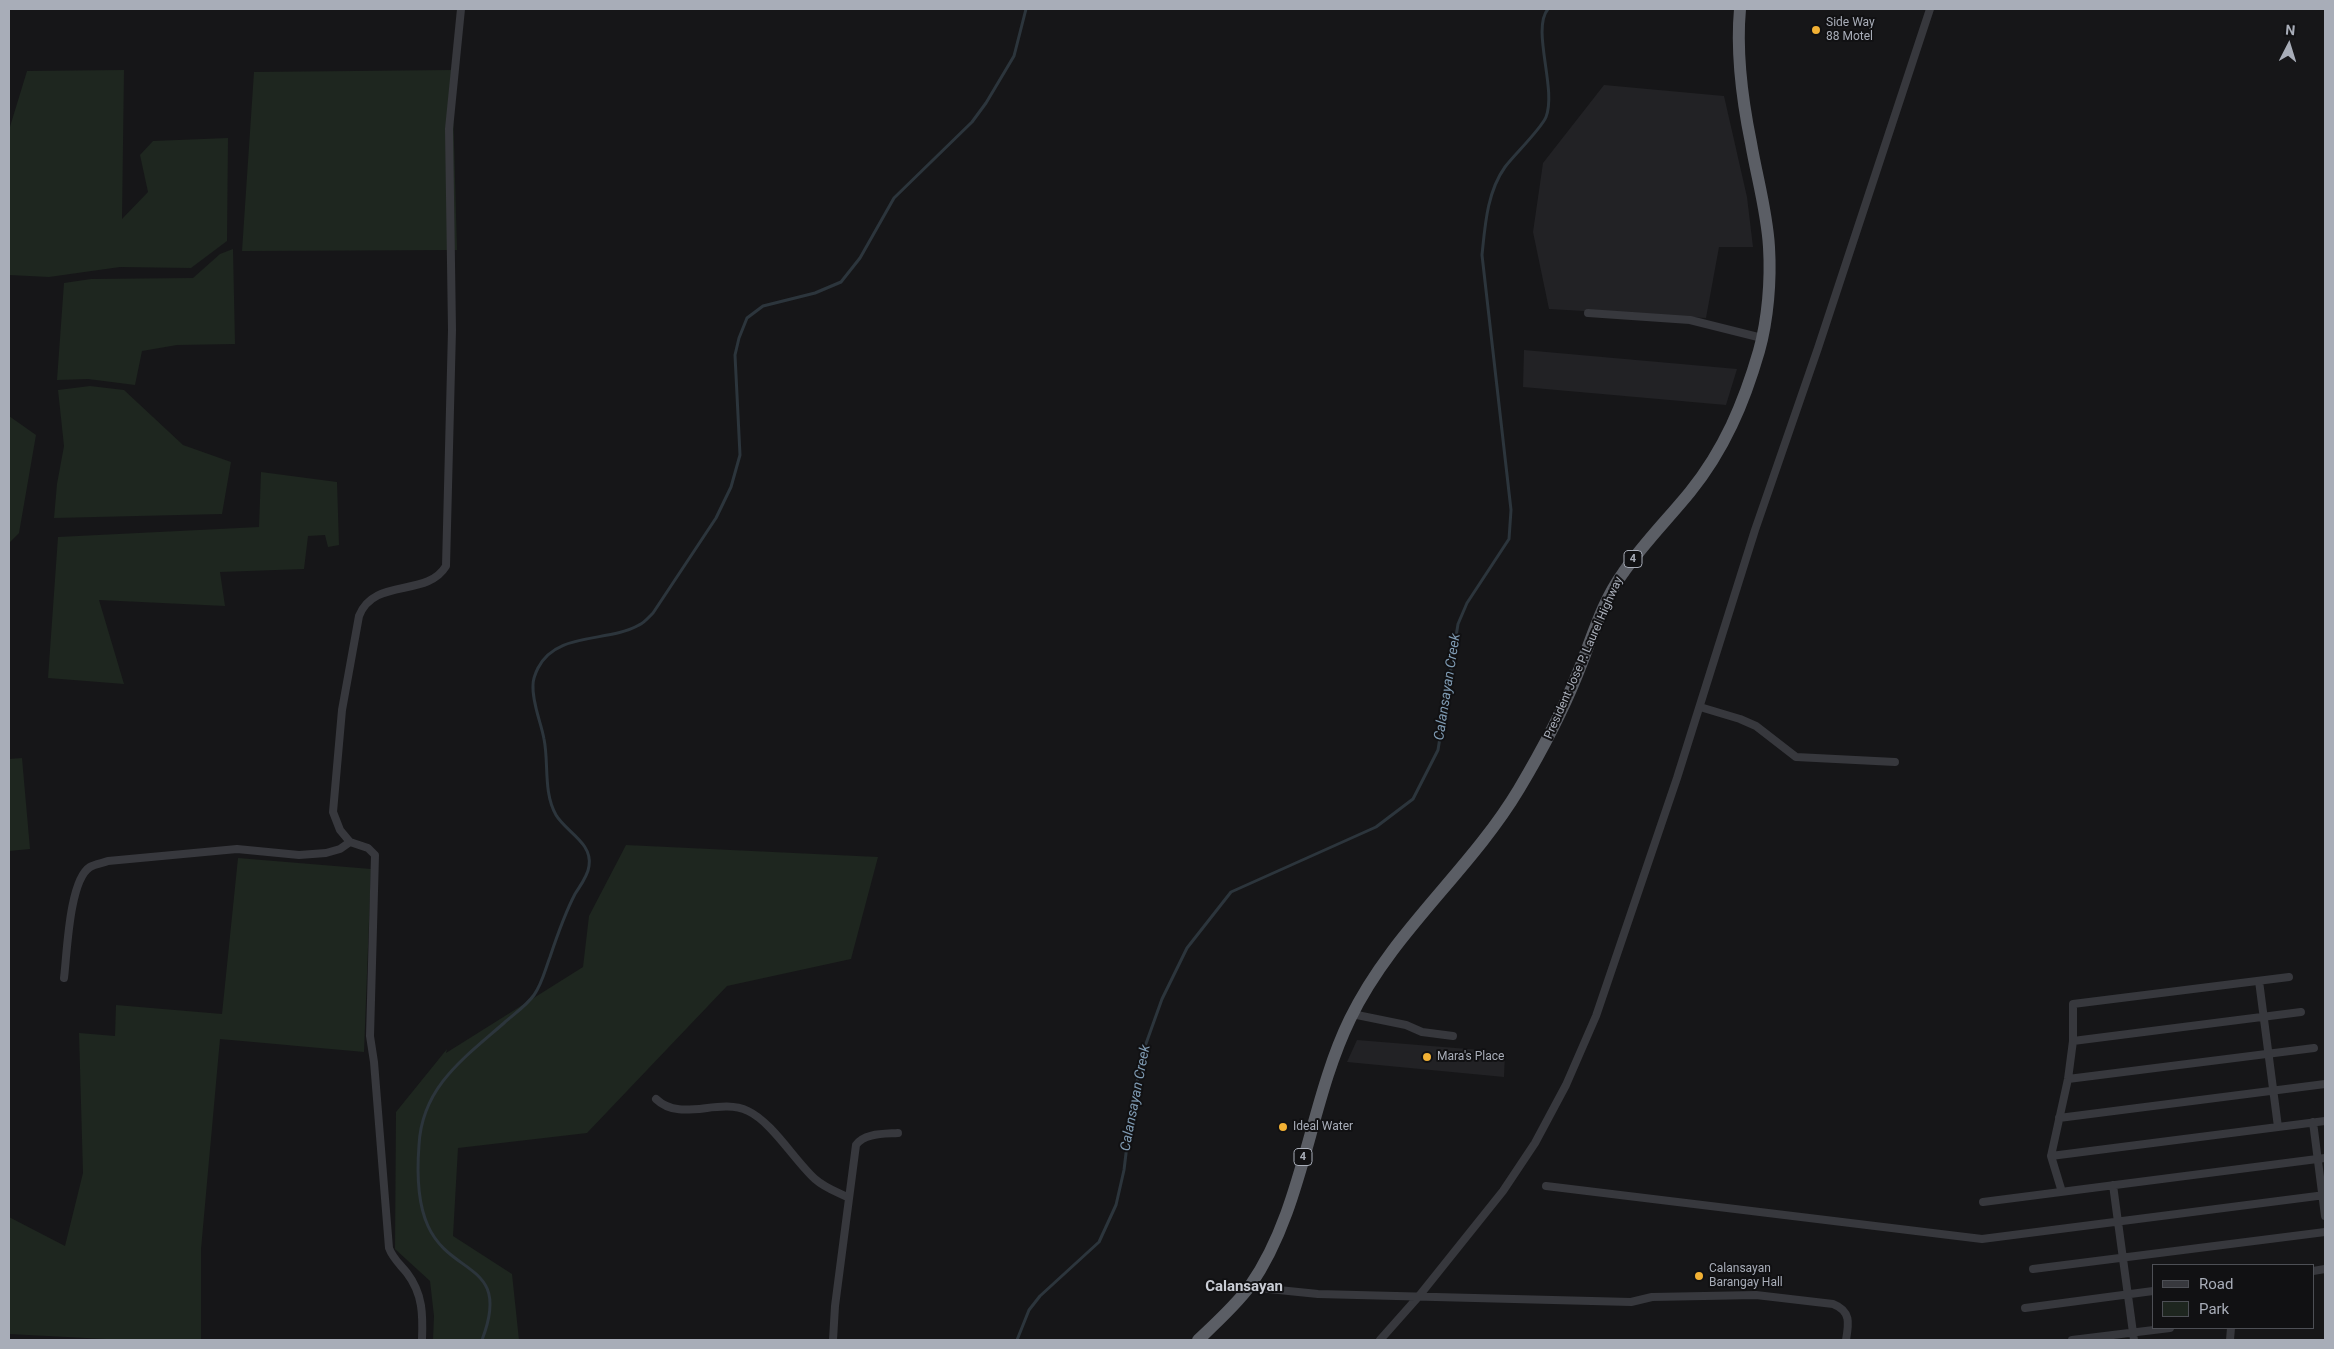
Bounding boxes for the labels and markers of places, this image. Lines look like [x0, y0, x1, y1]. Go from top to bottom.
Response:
place label: Side Way 88 Motel [1826, 16, 1875, 44]
marker: Side Way 88 Motel [1810, 24, 1822, 36]
place label: Mara's Place [1437, 1050, 1504, 1064]
marker: Mara's Place [1421, 1051, 1433, 1063]
place label: Ideal Water [1293, 1120, 1353, 1134]
marker: Ideal Water [1277, 1121, 1289, 1133]
place label: Calansayan Barangay Hall [1709, 1262, 1783, 1290]
marker: Calansayan Barangay Hall [1693, 1270, 1705, 1282]

